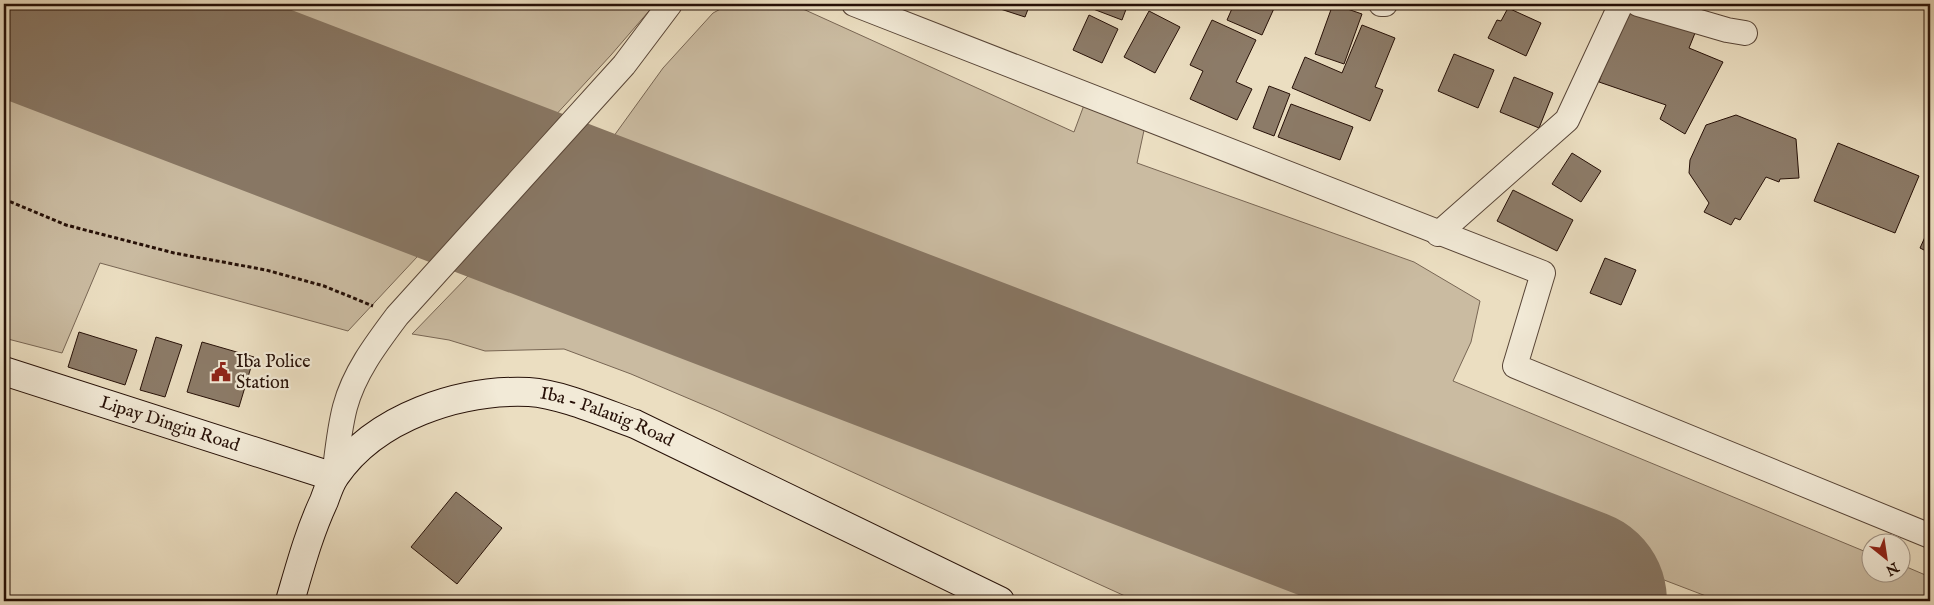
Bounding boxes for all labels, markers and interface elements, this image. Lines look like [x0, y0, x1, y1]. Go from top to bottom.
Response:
place label: Iba Police Station [236, 351, 310, 395]
public building icon: Iba Police Station [210, 361, 232, 383]
street label: Iba - Palauig Road [538, 382, 678, 453]
street label: Lipay Dingin Road [97, 391, 243, 458]
north arrow [1862, 532, 1912, 582]
text: N [1882, 557, 1903, 579]

